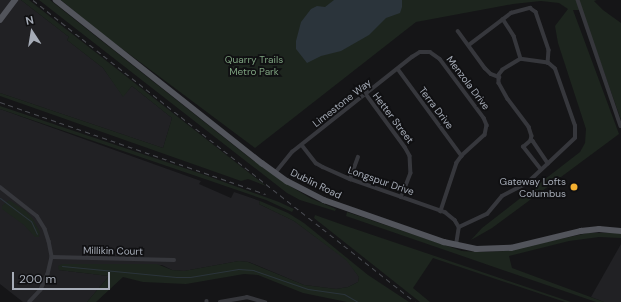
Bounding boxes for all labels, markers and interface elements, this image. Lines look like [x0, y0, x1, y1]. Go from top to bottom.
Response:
north arrow [12, 12, 52, 52]
text: N [24, 13, 35, 28]
park label: Quarry Trails Metro Park [225, 53, 283, 76]
street label: Menzola Drive [444, 54, 492, 112]
street label: Limestone Way [310, 76, 374, 130]
street label: Terra Drive [416, 85, 456, 131]
street label: Hetter Street [370, 90, 416, 146]
street label: Longspur Drive [346, 164, 416, 198]
street label: Dublin Road [289, 167, 343, 201]
place label: Gateway Lofts Columbus [500, 175, 566, 198]
marker: Gateway Lofts Columbus [569, 182, 579, 192]
street label: Millikin Court [83, 244, 143, 258]
scale bar [14, 264, 112, 290]
text: 200 m [19, 271, 56, 287]

